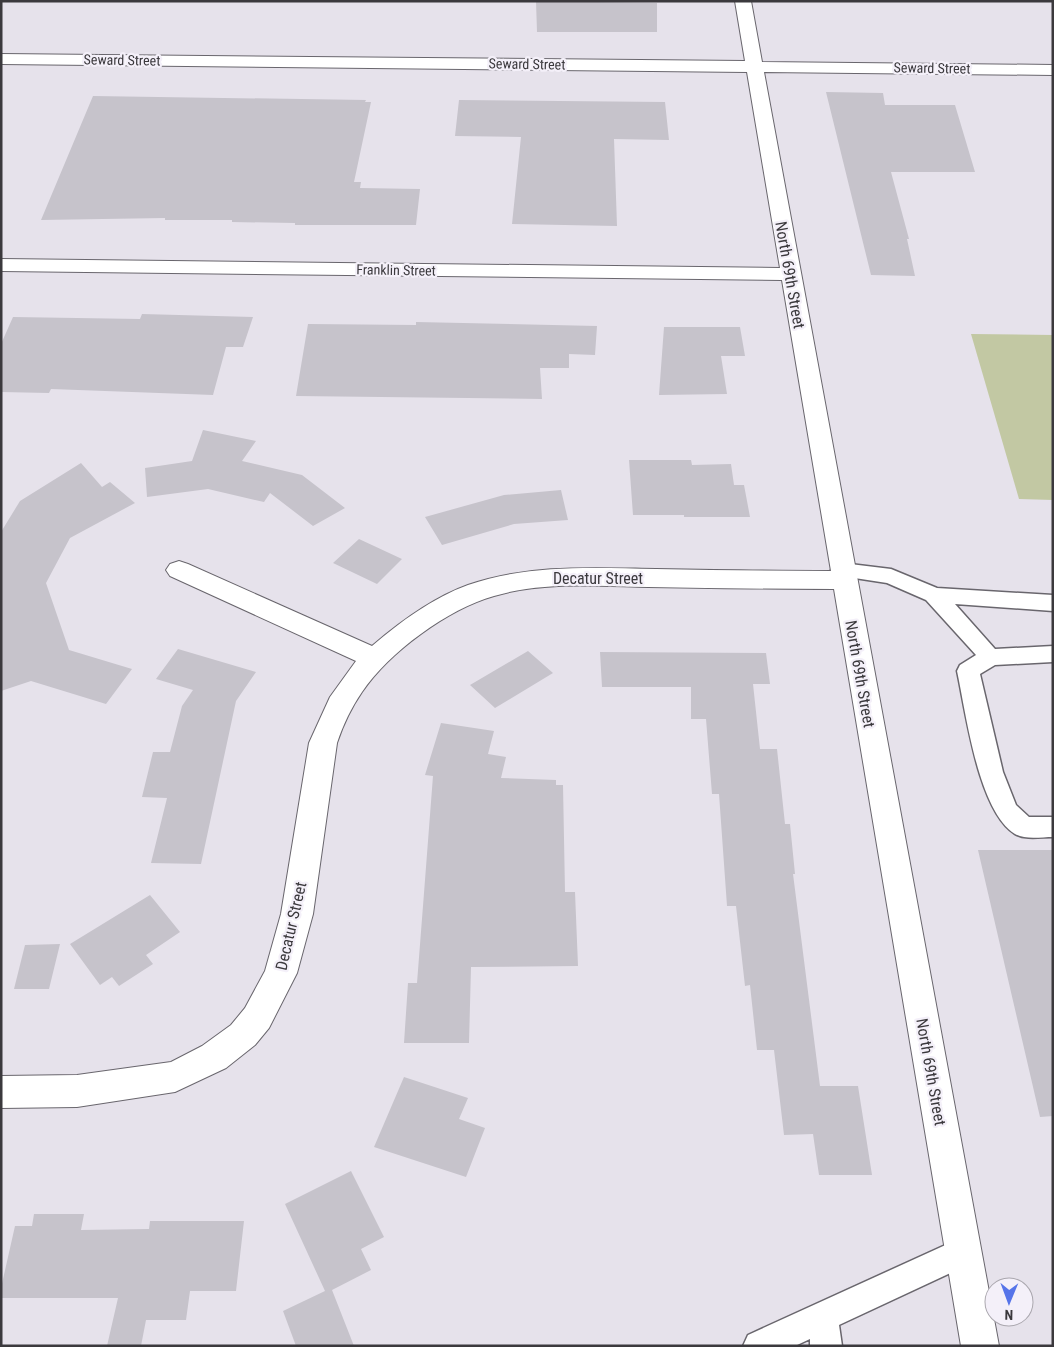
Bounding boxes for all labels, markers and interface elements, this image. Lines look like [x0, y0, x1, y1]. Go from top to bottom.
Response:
street label: Seward Street [83, 51, 161, 69]
street label: Seward Street [488, 55, 566, 73]
street label: Seward Street [893, 59, 971, 77]
street label: North 69th Street [771, 220, 809, 330]
street label: Franklin Street [356, 261, 436, 279]
street label: Decatur Street [553, 569, 643, 588]
street label: North 69th Street [841, 619, 879, 729]
street label: Decatur Street [272, 880, 310, 972]
street label: North 69th Street [912, 1017, 950, 1127]
north arrow [984, 1277, 1034, 1327]
text: N [1004, 1307, 1013, 1323]

